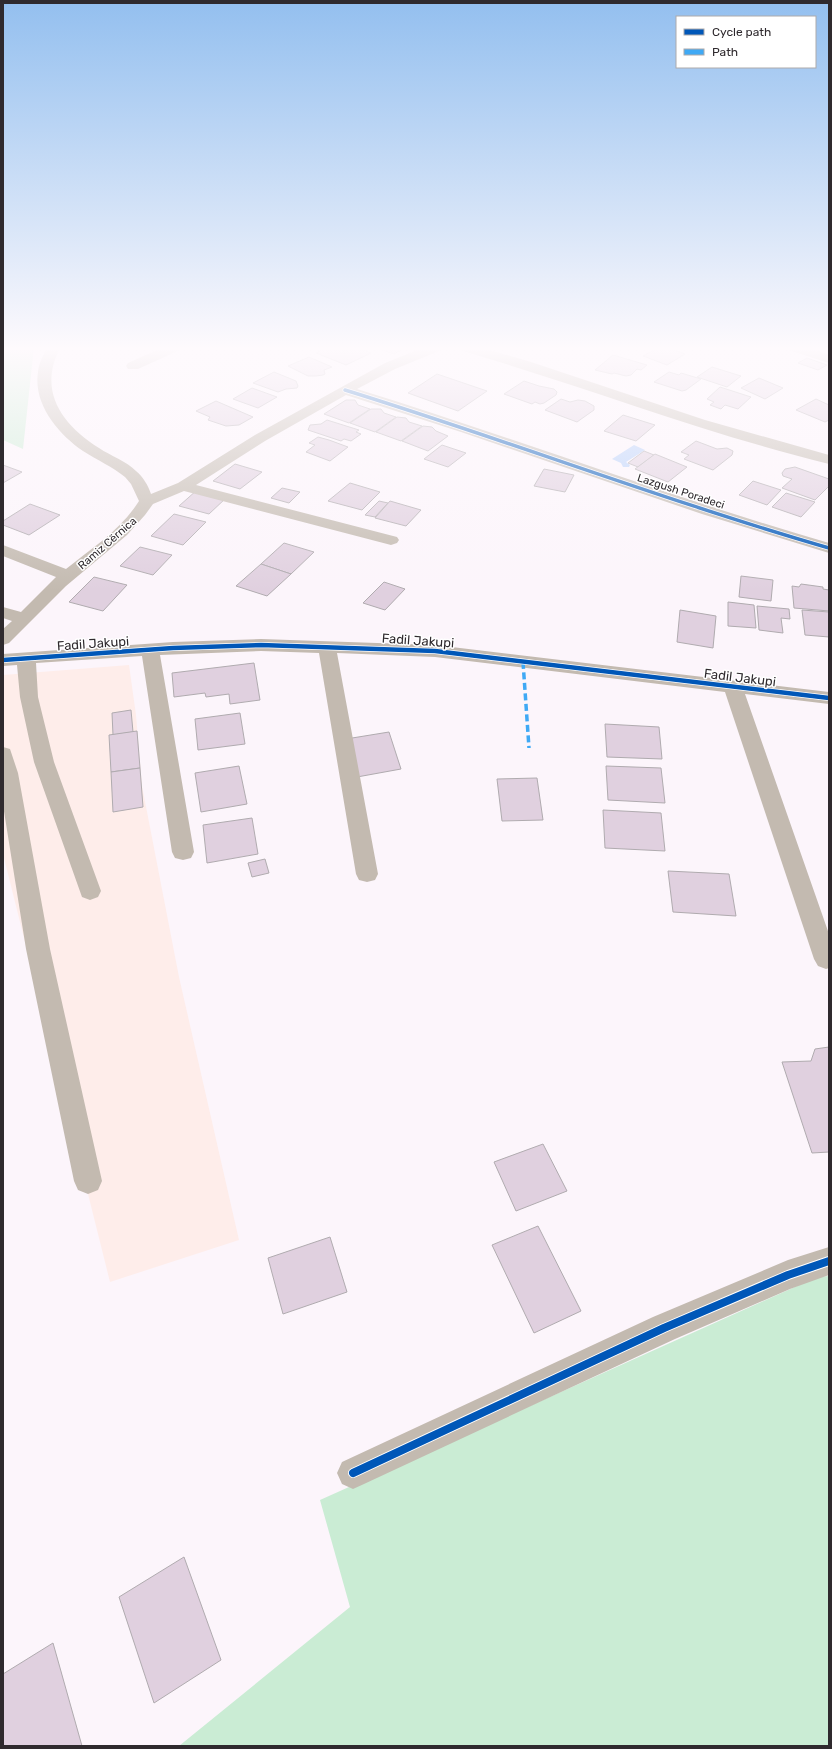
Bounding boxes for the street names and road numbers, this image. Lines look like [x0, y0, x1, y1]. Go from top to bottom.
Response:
street label: Lazgush Poradeci [636, 471, 726, 512]
street label: Ramiz Cërnica [75, 514, 139, 572]
street label: Fadil Jakupi [381, 630, 455, 651]
street label: Fadil Jakupi [56, 633, 130, 654]
street label: Fadil Jakupi [703, 666, 777, 689]

